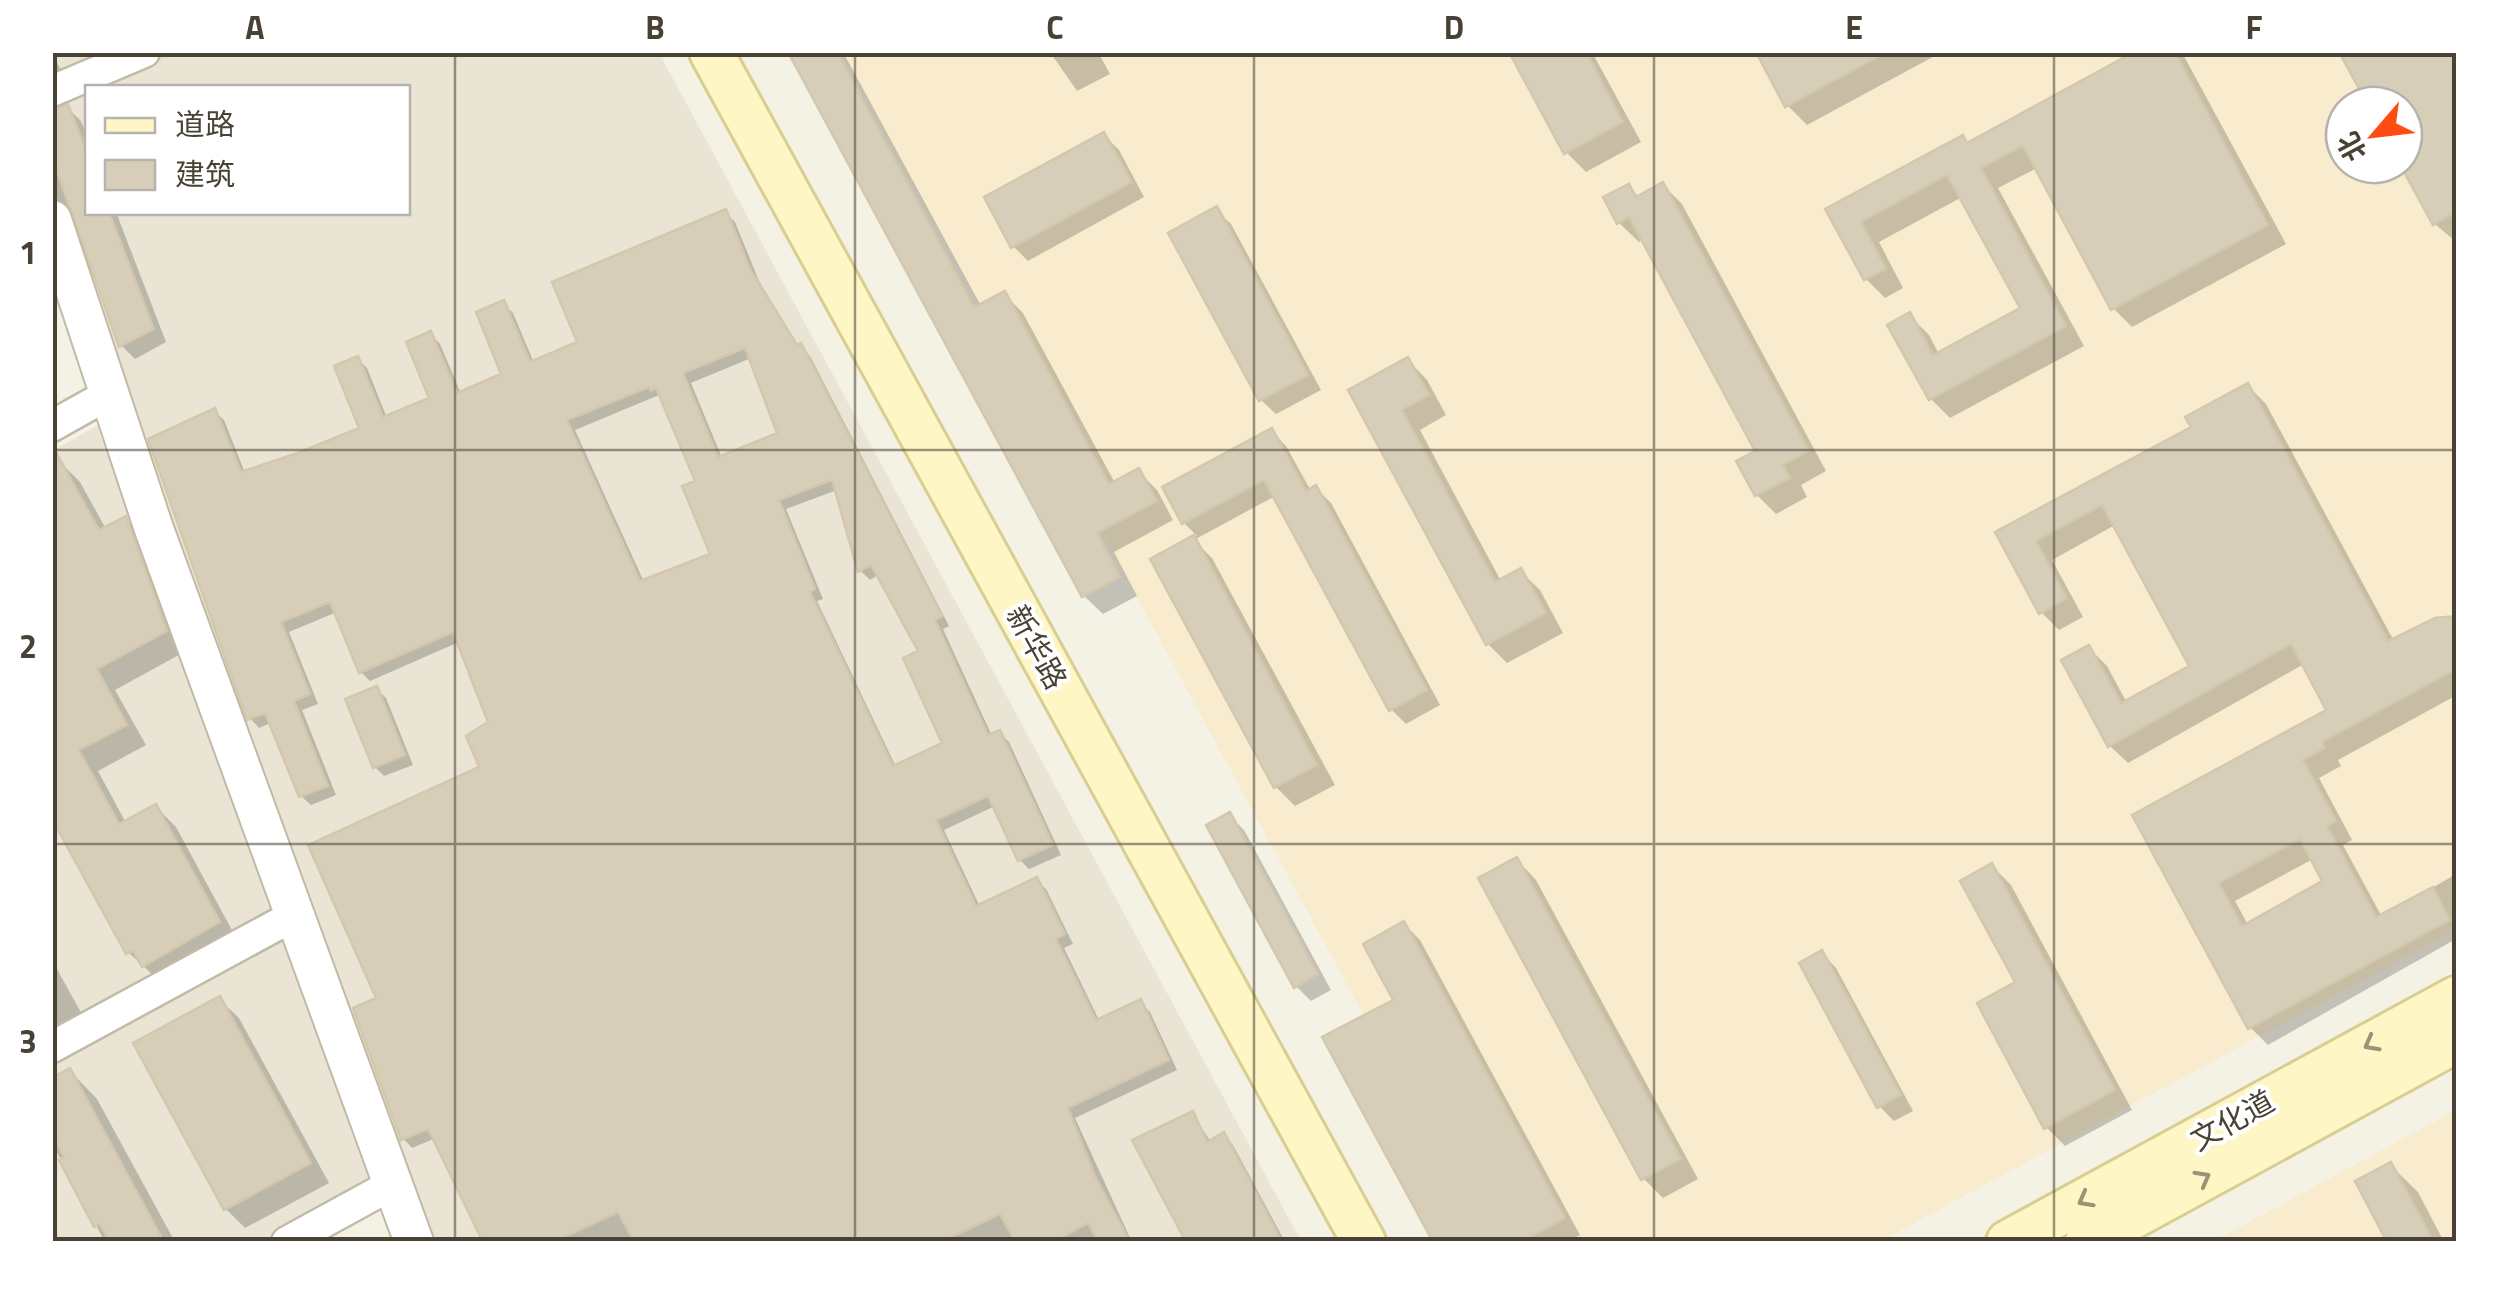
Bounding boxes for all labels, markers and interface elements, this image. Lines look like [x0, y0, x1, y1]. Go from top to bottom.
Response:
text: A [245, 3, 265, 51]
text: B [645, 3, 665, 51]
text: C [1046, 3, 1064, 51]
text: D [1444, 3, 1464, 51]
text: E [1845, 3, 1863, 51]
text: F [2246, 3, 2263, 51]
legend [85, 85, 410, 215]
north arrow [2324, 85, 2424, 185]
text: 道路 [175, 101, 235, 147]
text: 北 [2326, 125, 2377, 169]
text: 建筑 [175, 151, 235, 197]
text: 1 [19, 228, 37, 276]
street label: 新华路 [995, 596, 1079, 698]
text: 2 [19, 622, 37, 670]
text: 3 [19, 1017, 37, 1065]
one-way arrow [2363, 1032, 2381, 1052]
street label: 文化道 [2181, 1078, 2283, 1162]
one-way arrow [2192, 1171, 2210, 1191]
one-way arrow [2078, 1187, 2096, 1207]

